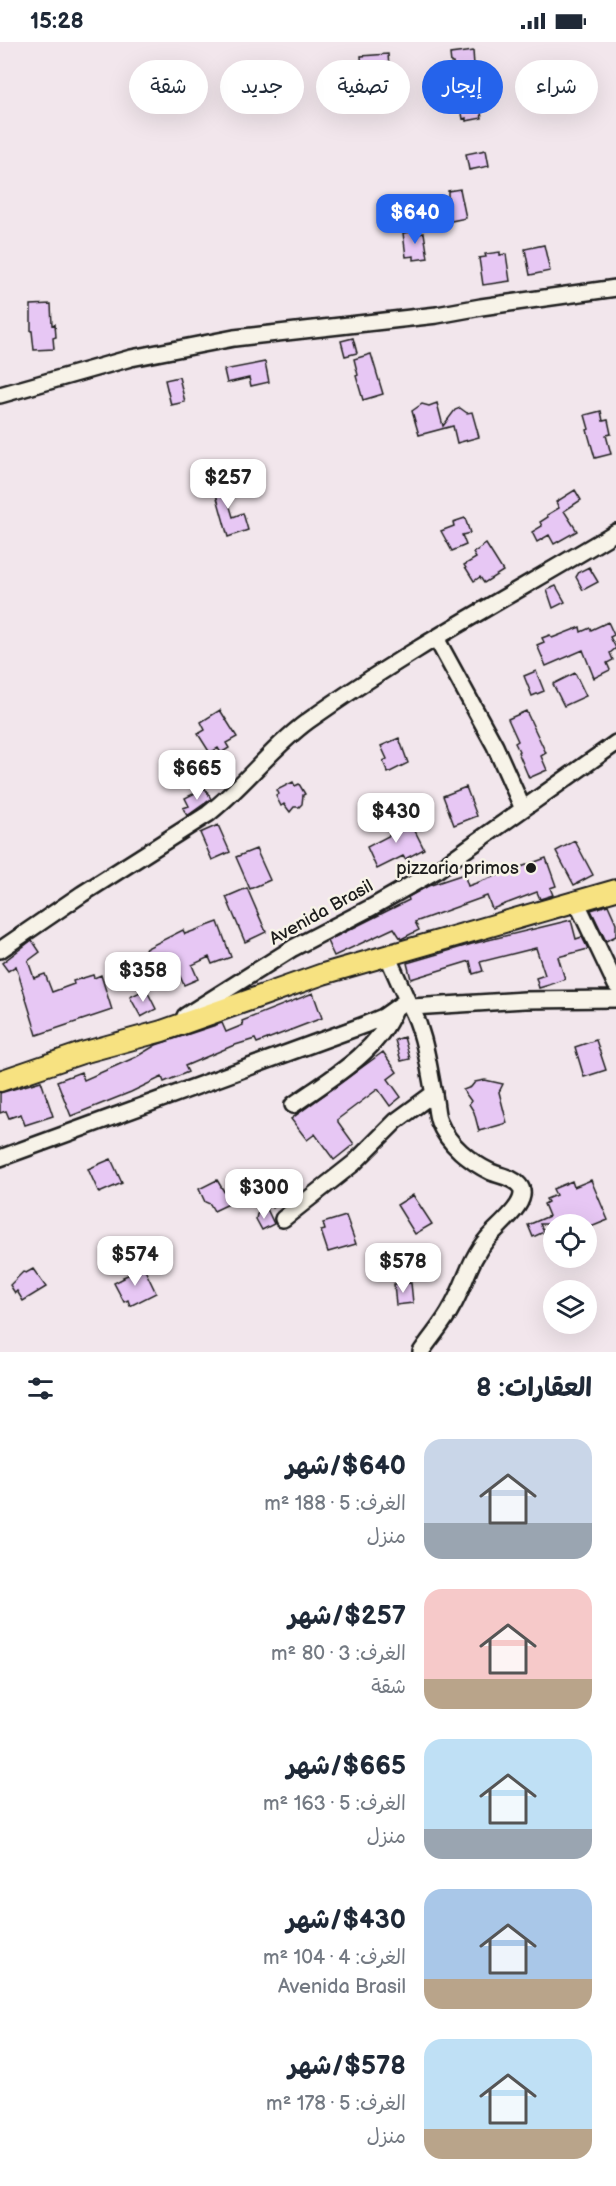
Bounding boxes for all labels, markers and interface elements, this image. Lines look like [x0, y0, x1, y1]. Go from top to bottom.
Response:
text: 15:28 [30, 8, 84, 35]
chip: شقة [129, 60, 208, 114]
chip: جديد [220, 60, 304, 114]
chip: تصفية [316, 60, 410, 114]
chip: إيجار [422, 60, 503, 114]
chip: شراء [515, 60, 598, 114]
pin: $640 [379, 194, 451, 245]
text: $640 [390, 201, 440, 225]
pin: $257 [192, 459, 264, 510]
text: $257 [204, 466, 252, 490]
pin: $665 [161, 750, 233, 801]
text: $665 [173, 757, 221, 781]
pin: $430 [360, 793, 432, 844]
text: $430 [371, 800, 421, 824]
place label: pizzaria primos [396, 858, 519, 879]
marker: pizzaria primos [524, 861, 538, 875]
street label: Avenida Brasil [266, 875, 377, 950]
pin: $358 [107, 952, 179, 1003]
text: $358 [119, 959, 167, 983]
pin: $300 [228, 1169, 300, 1220]
text: $300 [239, 1176, 289, 1200]
map controls [543, 1214, 597, 1334]
button: locate [543, 1214, 597, 1268]
pin: $574 [99, 1236, 171, 1287]
text: $574 [111, 1243, 159, 1267]
pin: $578 [367, 1243, 439, 1294]
text: $578 [379, 1250, 427, 1274]
button: layers [543, 1280, 597, 1334]
icon: filters [24, 1372, 57, 1405]
text: العقارات: 8 [476, 1373, 592, 1404]
text: $640/شهر [286, 1451, 406, 1482]
icon: home [472, 1463, 544, 1535]
text: الغرف: 5 · 188 m² [264, 1492, 406, 1516]
text: منزل [367, 1525, 406, 1549]
text: $257/شهر [288, 1601, 406, 1632]
icon: home [472, 1613, 544, 1685]
text: الغرف: 3 · 80 m² [271, 1642, 406, 1666]
text: شقة [371, 1675, 406, 1699]
text: $665/شهر [287, 1751, 406, 1782]
icon: home [472, 1763, 544, 1835]
text: الغرف: 5 · 163 m² [263, 1792, 406, 1816]
text: منزل [367, 1825, 406, 1849]
text: $430/شهر [287, 1905, 406, 1936]
icon: home [472, 1913, 544, 1985]
text: الغرف: 4 · 104 m² [263, 1946, 406, 1970]
text: Avenida Brasil [278, 1975, 406, 1999]
text: $578/شهر [288, 2051, 406, 2082]
icon: home [472, 2063, 544, 2135]
text: الغرف: 5 · 178 m² [266, 2092, 406, 2116]
text: منزل [367, 2125, 406, 2149]

